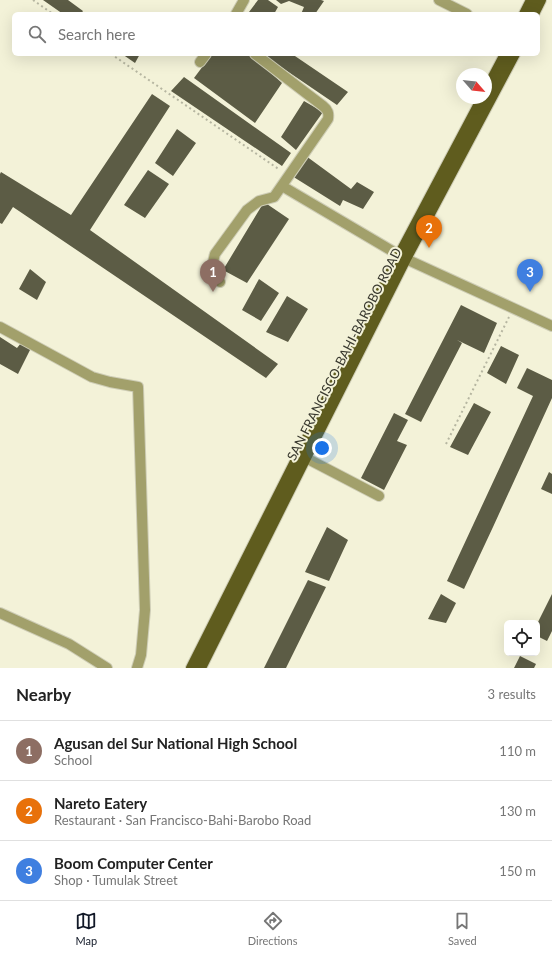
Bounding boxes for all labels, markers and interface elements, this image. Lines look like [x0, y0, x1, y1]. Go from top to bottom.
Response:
search box [12, 12, 540, 56]
icon: search [26, 23, 48, 45]
text: Search here [58, 25, 135, 43]
north arrow [456, 68, 492, 104]
pin: 2 [416, 215, 442, 248]
street label: SAN FRANCISCO-BAHI-BAROBO ROAD [283, 245, 405, 463]
pin: 1 [200, 259, 226, 292]
pin: 3 [517, 259, 543, 292]
your location [312, 438, 332, 458]
map controls [504, 620, 540, 656]
button: locate [504, 620, 540, 656]
text: Nearby [16, 684, 71, 705]
text: 3 results [488, 686, 536, 702]
text: Agusan del Sur National High School [54, 734, 297, 752]
text: 1 [25, 743, 33, 759]
text: 110 m [499, 743, 536, 759]
text: School [54, 752, 92, 768]
text: Nareto Eatery [54, 794, 147, 812]
text: 2 [25, 803, 33, 819]
text: 130 m [499, 803, 536, 819]
text: Restaurant · San Francisco-Bahi-Barobo Road [54, 812, 311, 828]
text: Boom Computer Center [54, 854, 213, 872]
text: 3 [25, 863, 33, 879]
text: 150 m [499, 863, 536, 879]
text: Shop · Tumulak Street [54, 872, 178, 888]
tab: Map [75, 910, 97, 947]
tab: Directions [248, 910, 297, 947]
tab: Saved [448, 910, 477, 947]

